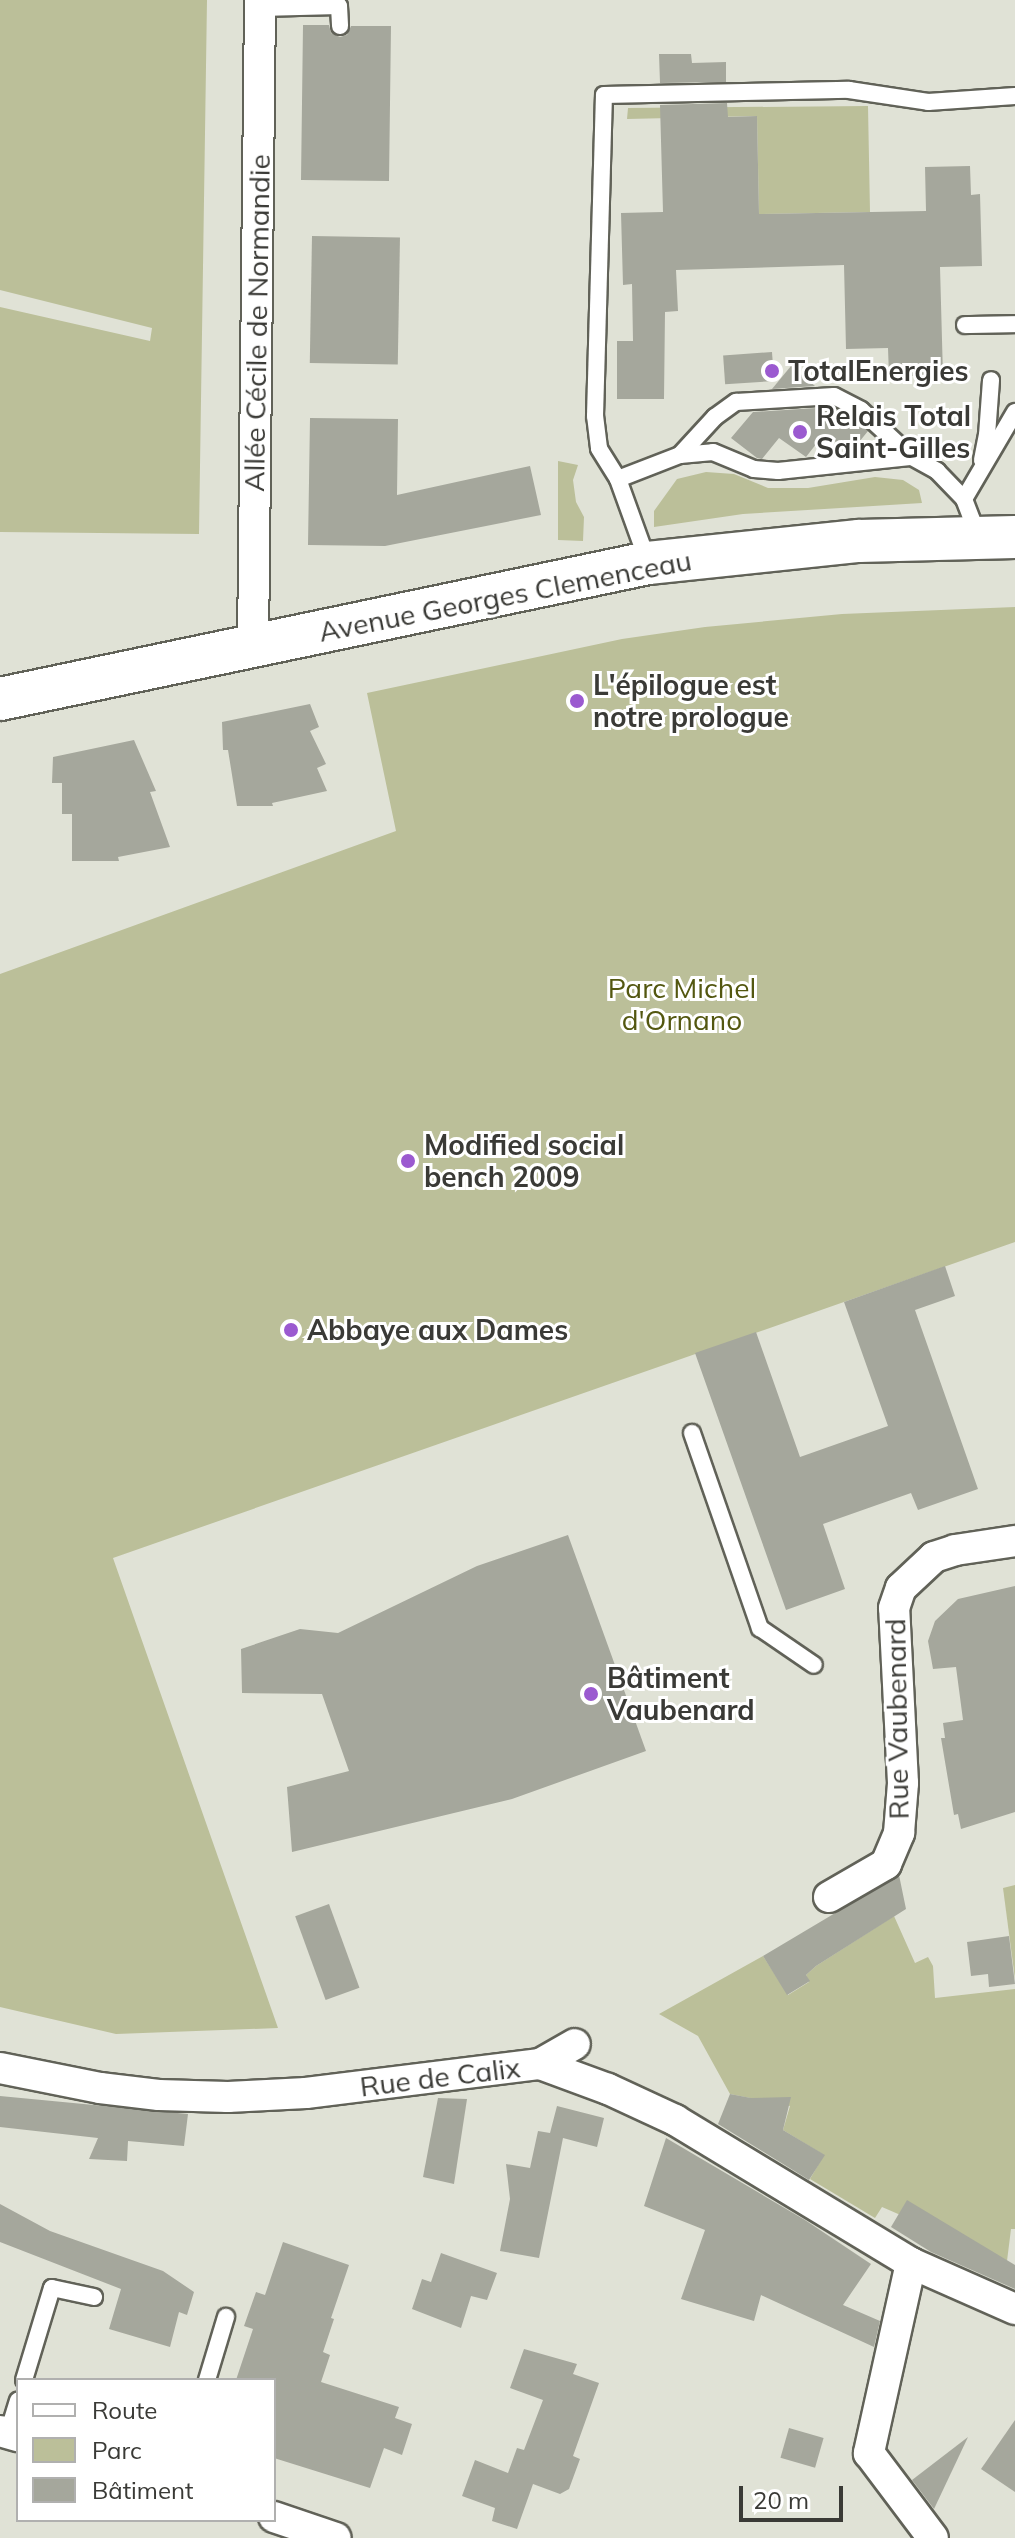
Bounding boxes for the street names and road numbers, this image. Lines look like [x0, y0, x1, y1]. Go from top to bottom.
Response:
street label: Allée Cécile de Normandie [237, 154, 277, 492]
street label: Avenue Georges Clemenceau [316, 543, 694, 649]
street label: Rue Vaubenard [878, 1618, 916, 1820]
street label: Rue de Calix [358, 2051, 522, 2103]

